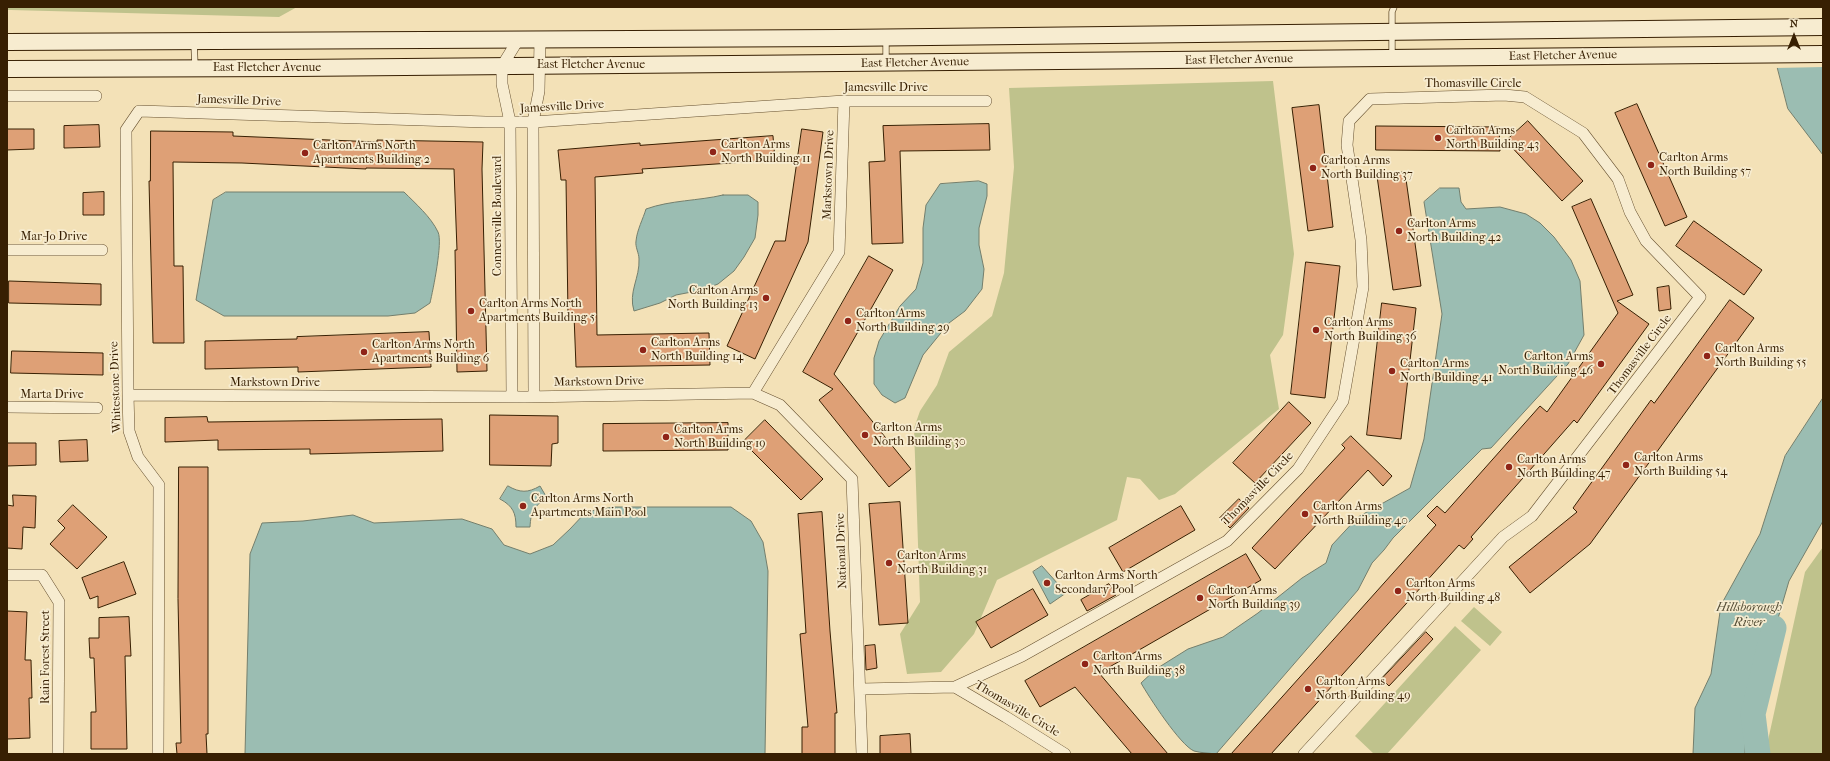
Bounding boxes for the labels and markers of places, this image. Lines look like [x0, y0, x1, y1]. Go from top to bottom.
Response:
place label: Carlton Arms North Building 43 [1446, 124, 1539, 152]
marker: Carlton Arms North Building 43 [1433, 133, 1443, 143]
place label: Carlton Arms North Building 11 [721, 138, 811, 166]
place label: Carlton Arms North Apartments Building 2 [313, 139, 430, 167]
marker: Carlton Arms North Building 11 [708, 147, 718, 157]
marker: Carlton Arms North Apartments Building 2 [300, 148, 310, 158]
place label: Carlton Arms North Building 57 [1659, 151, 1751, 179]
place label: Carlton Arms North Building 37 [1321, 154, 1413, 182]
marker: Carlton Arms North Building 57 [1646, 160, 1656, 170]
marker: Carlton Arms North Building 37 [1308, 163, 1318, 173]
place label: Carlton Arms North Building 42 [1407, 217, 1501, 245]
marker: Carlton Arms North Building 42 [1394, 226, 1404, 236]
place label: Carlton Arms North Building 13 [668, 284, 758, 312]
marker: Carlton Arms North Building 13 [761, 293, 771, 303]
place label: Carlton Arms North Apartments Building 5 [479, 297, 595, 325]
marker: Carlton Arms North Apartments Building 5 [466, 306, 476, 316]
place label: Carlton Arms North Building 29 [856, 307, 950, 335]
marker: Carlton Arms North Building 29 [843, 316, 853, 326]
place label: Carlton Arms North Building 36 [1324, 316, 1416, 344]
marker: Carlton Arms North Building 36 [1311, 325, 1321, 335]
place label: Carlton Arms North Building 14 [651, 336, 743, 364]
place label: Carlton Arms North Apartments Building 6 [372, 338, 489, 366]
place label: Carlton Arms North Building 55 [1715, 342, 1806, 370]
marker: Carlton Arms North Building 14 [638, 345, 648, 355]
marker: Carlton Arms North Apartments Building 6 [359, 347, 369, 357]
place label: Carlton Arms North Building 46 [1498, 350, 1593, 378]
marker: Carlton Arms North Building 55 [1702, 351, 1712, 361]
place label: Carlton Arms North Building 41 [1400, 357, 1492, 385]
marker: Carlton Arms North Building 46 [1596, 359, 1606, 369]
marker: Carlton Arms North Building 41 [1387, 366, 1397, 376]
place label: Carlton Arms North Building 30 [873, 421, 966, 449]
place label: Carlton Arms North Building 19 [674, 423, 766, 451]
marker: Carlton Arms North Building 30 [860, 430, 870, 440]
marker: Carlton Arms North Building 19 [661, 432, 671, 442]
place label: Carlton Arms North Building 54 [1634, 451, 1727, 479]
place label: Carlton Arms North Building 47 [1517, 453, 1611, 481]
marker: Carlton Arms North Building 54 [1621, 460, 1631, 470]
marker: Carlton Arms North Building 47 [1504, 462, 1514, 472]
place label: Carlton Arms North Apartments Main Pool [531, 492, 646, 520]
place label: Carlton Arms North Building 40 [1313, 500, 1408, 528]
marker: Carlton Arms North Apartments Main Pool [518, 501, 528, 511]
marker: Carlton Arms North Building 40 [1300, 509, 1310, 519]
place label: Carlton Arms North Building 31 [897, 549, 987, 577]
marker: Carlton Arms North Building 31 [884, 558, 894, 568]
place label: Carlton Arms North Secondary Pool [1055, 569, 1158, 597]
place label: Carlton Arms North Building 48 [1406, 577, 1500, 605]
marker: Carlton Arms North Secondary Pool [1042, 578, 1052, 588]
place label: Carlton Arms North Building 39 [1208, 584, 1300, 612]
marker: Carlton Arms North Building 48 [1393, 586, 1403, 596]
marker: Carlton Arms North Building 39 [1195, 593, 1205, 603]
place label: Carlton Arms North Building 38 [1093, 650, 1185, 678]
marker: Carlton Arms North Building 38 [1080, 659, 1090, 669]
place label: Carlton Arms North Building 49 [1316, 675, 1410, 703]
marker: Carlton Arms North Building 49 [1303, 684, 1313, 694]

